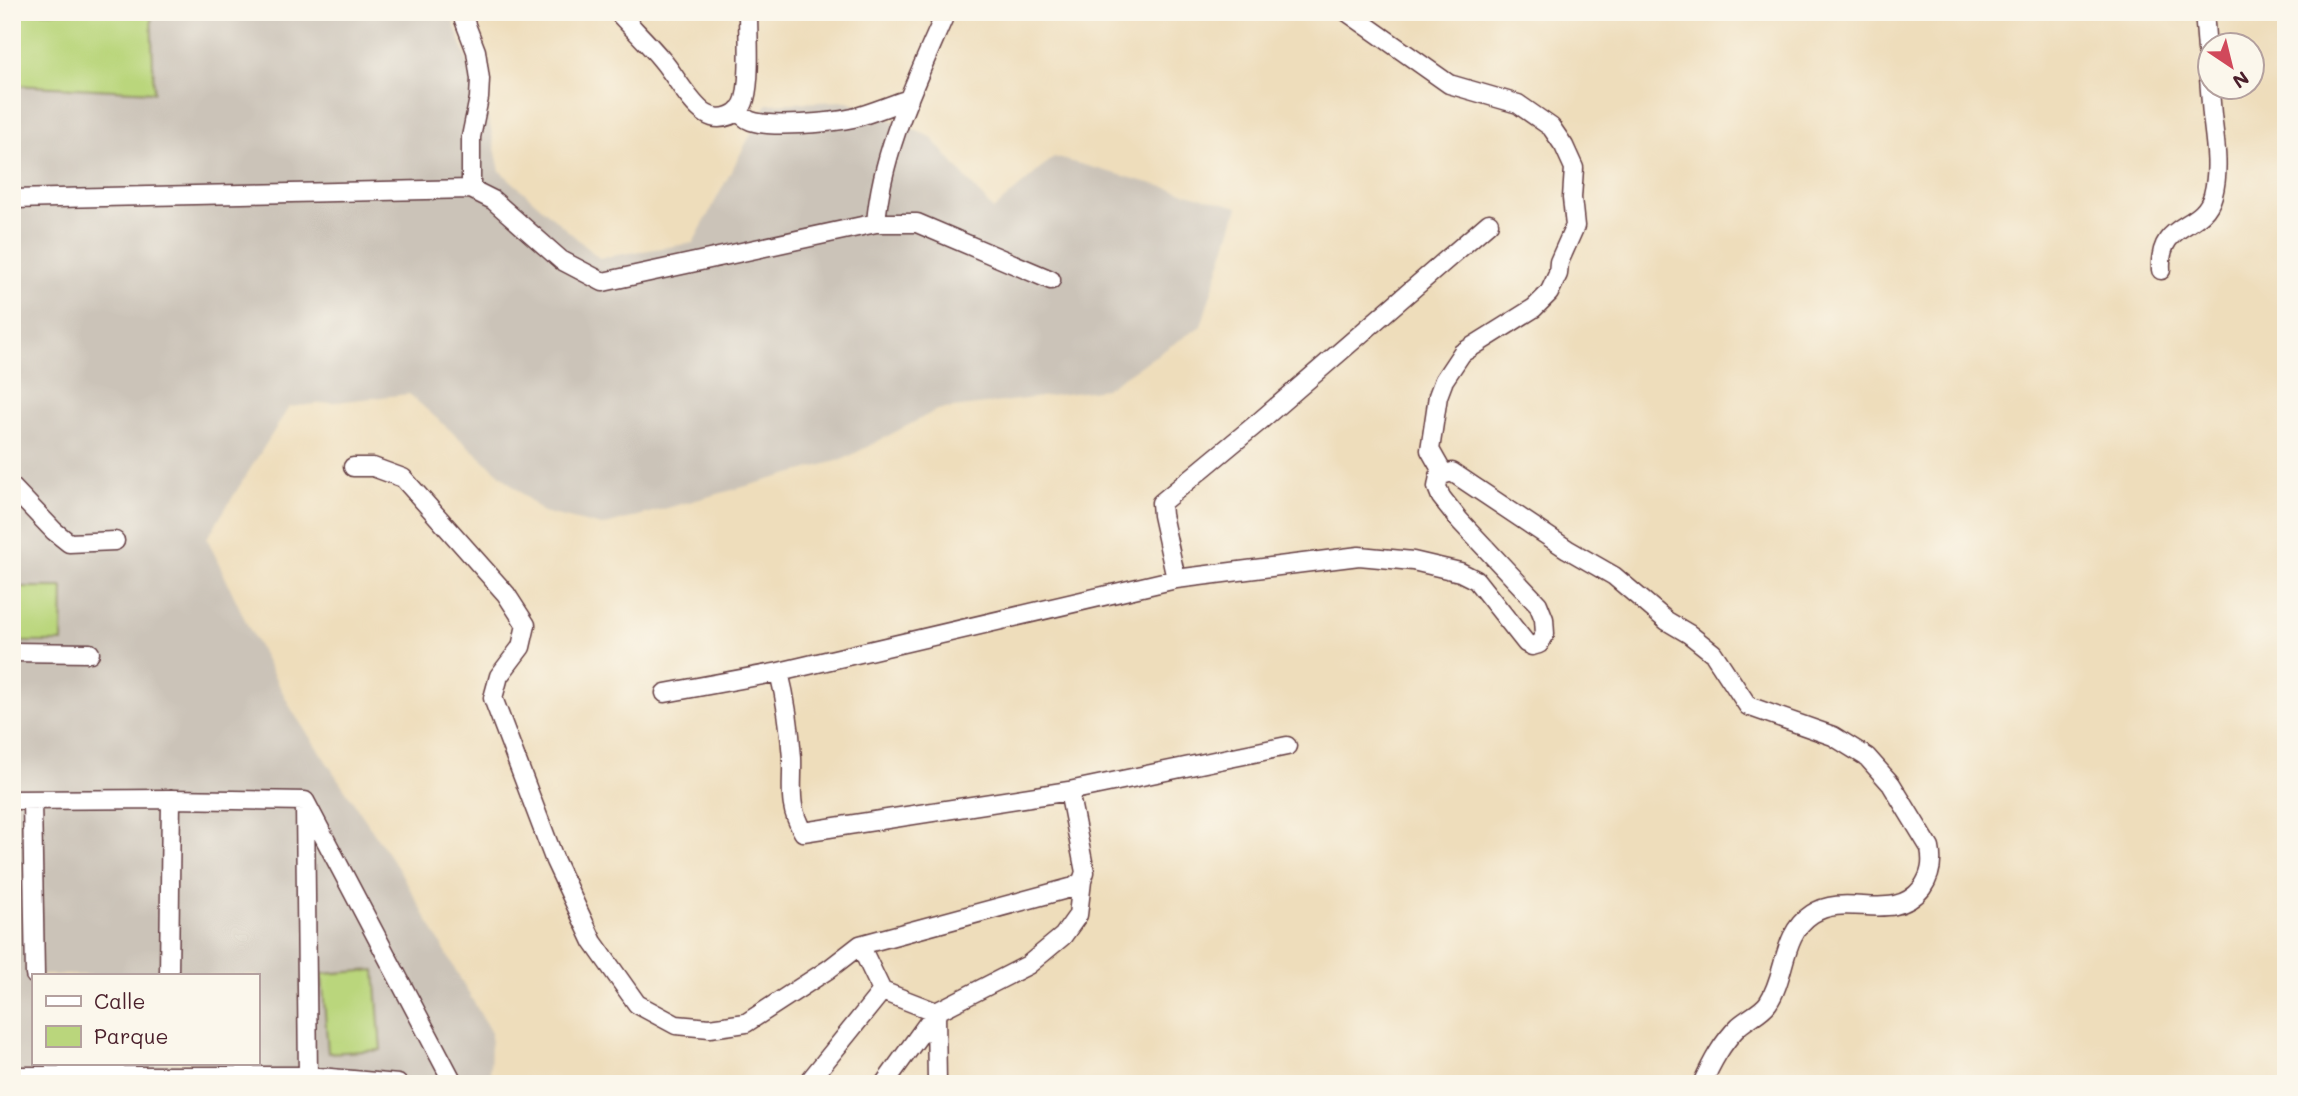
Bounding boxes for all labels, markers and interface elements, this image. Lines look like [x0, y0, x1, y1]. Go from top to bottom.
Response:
north arrow [2196, 32, 2266, 102]
text: N [2228, 66, 2254, 95]
legend [32, 974, 259, 1064]
text: Calle [94, 987, 146, 1014]
text: Parque [94, 1022, 168, 1049]

